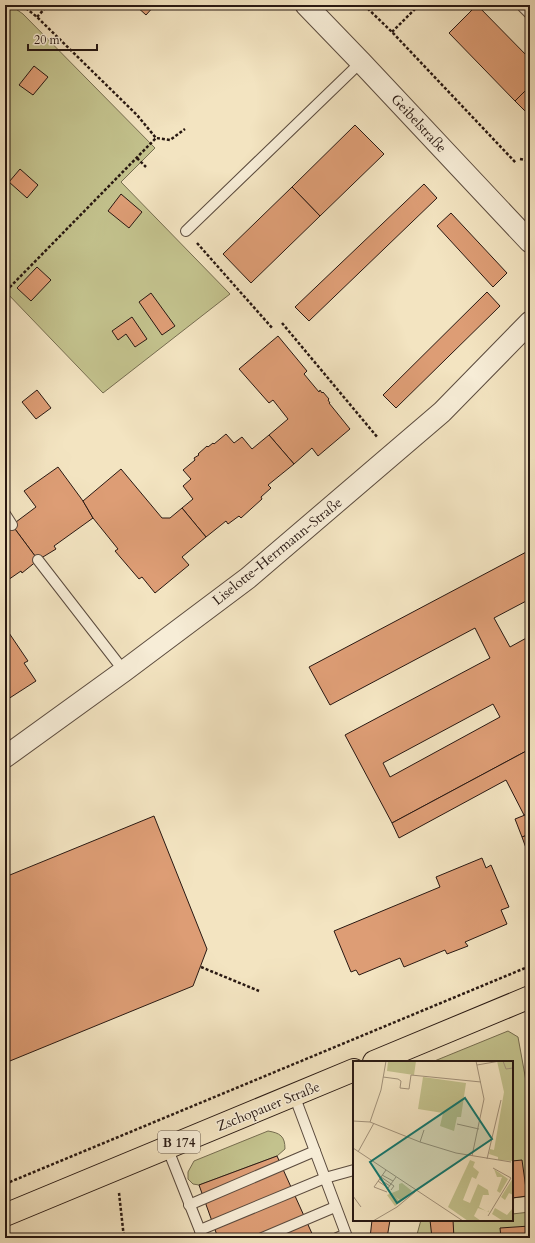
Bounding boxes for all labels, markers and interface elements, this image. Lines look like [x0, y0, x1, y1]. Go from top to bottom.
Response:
scale bar [28, 26, 97, 52]
text: 20 m [34, 32, 61, 48]
street label: Geibelstraße [387, 90, 451, 157]
street label: Liselotte-Herrmann-Straße [209, 493, 346, 610]
inset map [353, 1061, 513, 1221]
street label: Zschopauer Straße [214, 1077, 323, 1136]
road number: B 174 [158, 1131, 200, 1153]

